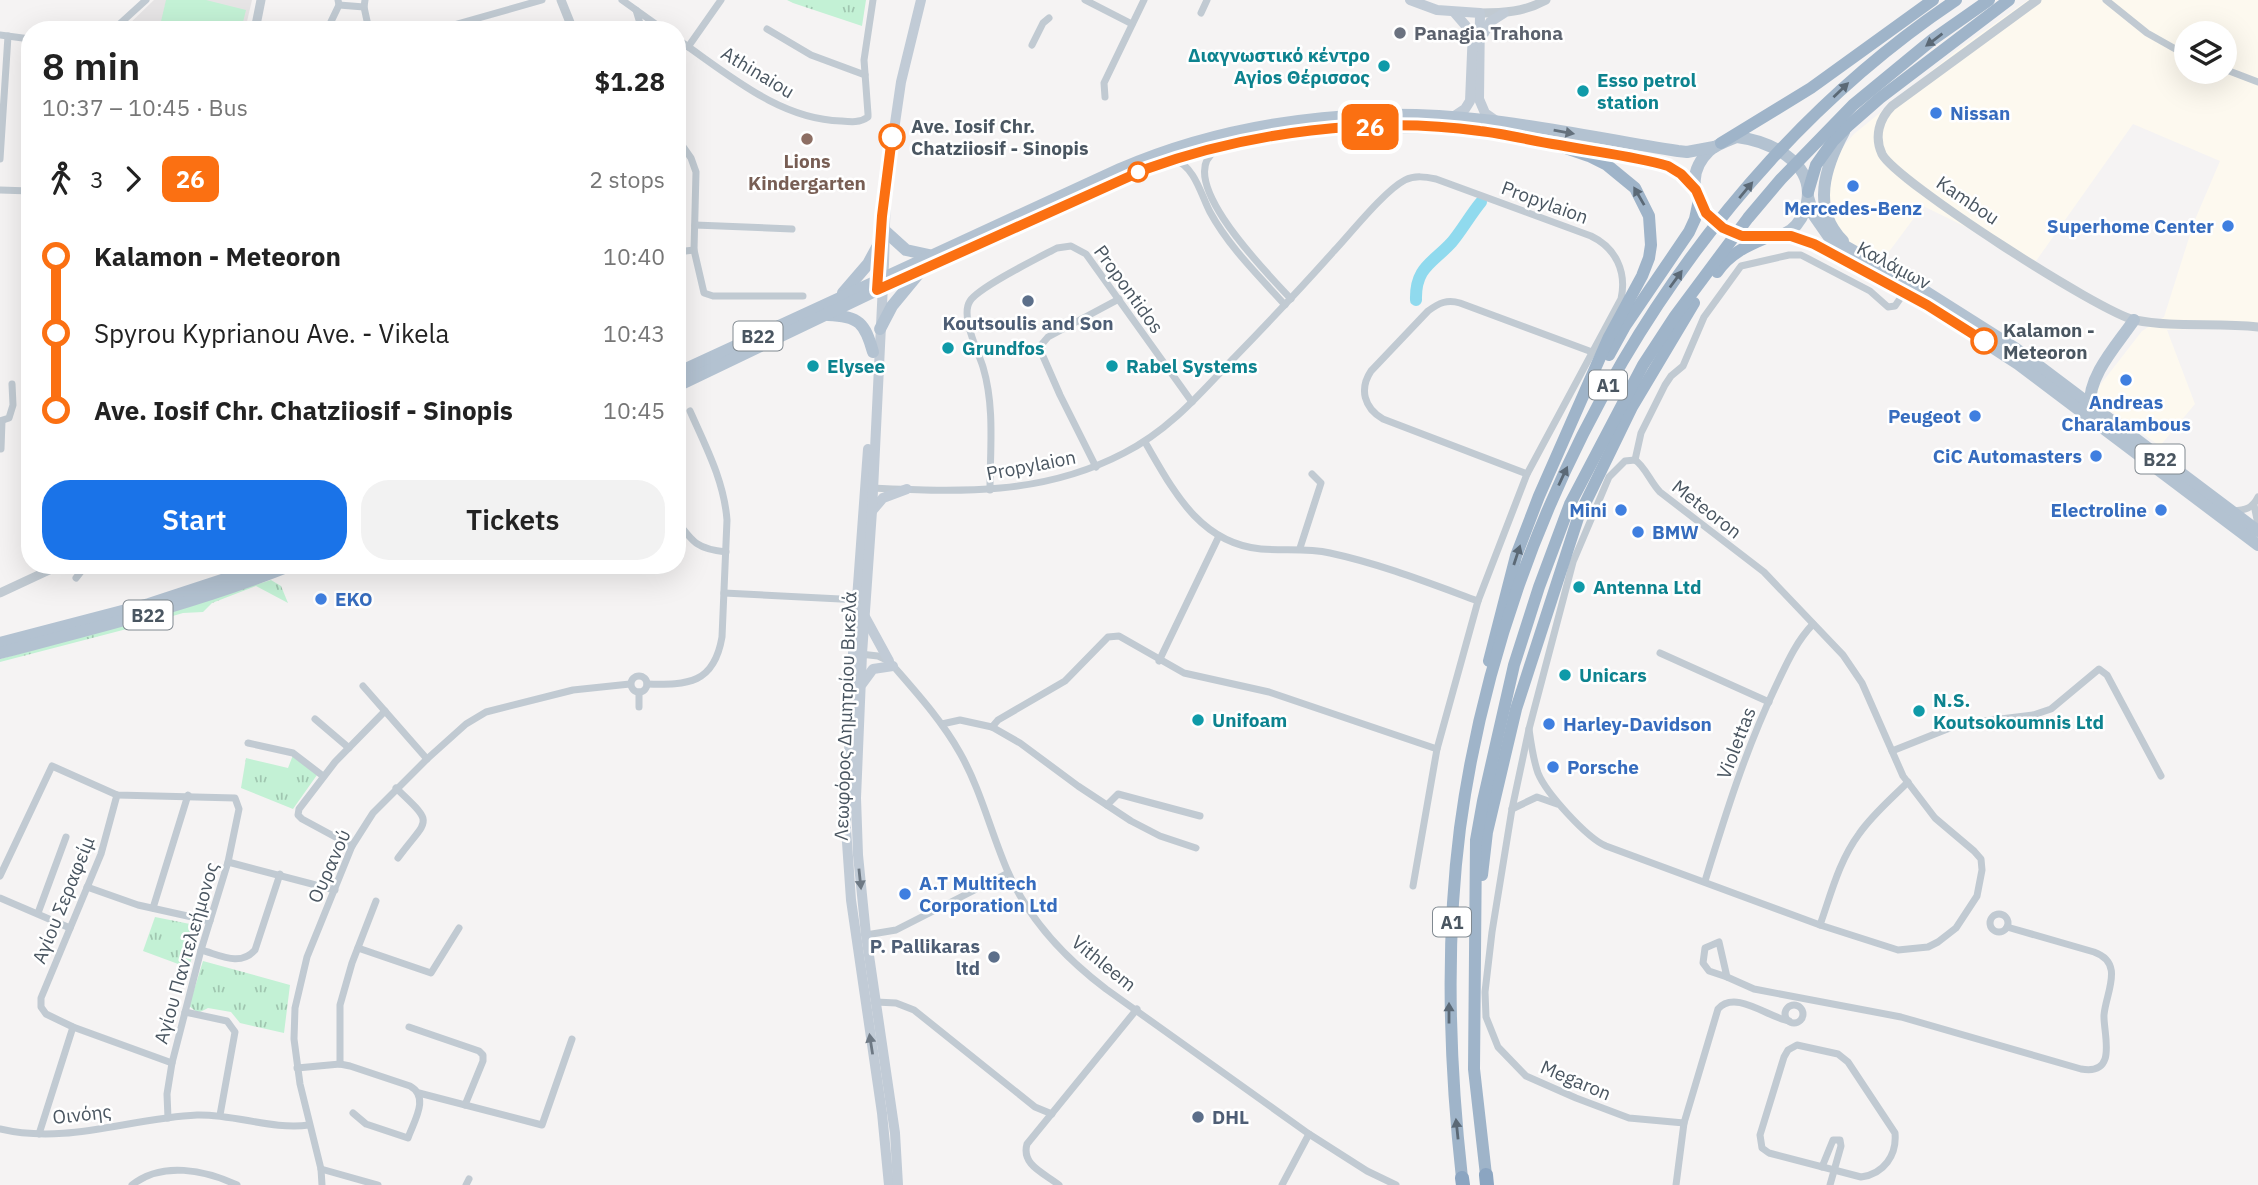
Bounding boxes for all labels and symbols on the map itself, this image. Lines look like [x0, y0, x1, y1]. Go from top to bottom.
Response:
place label: Panagia Trahona [1414, 21, 1563, 45]
marker: Panagia Trahona [1392, 25, 1408, 41]
one-way arrow [1925, 32, 1943, 47]
street label: Athinaiou [717, 41, 799, 103]
place label: Διαγνωστικό κέντρο Αγios Θέρισσος [1188, 43, 1370, 89]
marker: Διαγνωστικό κέντρο Αγios Θέρισσος [1376, 58, 1392, 74]
place label: Esso petrol station [1597, 68, 1697, 114]
marker: Esso petrol station [1575, 83, 1591, 99]
one-way arrow [1832, 83, 1849, 99]
place label: Nissan [1950, 101, 2010, 125]
line badge: 26 [1338, 104, 1402, 150]
marker: Nissan [1928, 105, 1944, 121]
place label: Ave. Iosif Chr. Chatziiosif - Sinopis [911, 114, 1088, 160]
marker: Ave. Iosif Chr. Chatziiosif - Sinopis [879, 124, 905, 150]
one-way arrow [1553, 127, 1575, 138]
marker: Lions Kindergarten [799, 131, 815, 147]
place label: Lions Kindergarten [748, 149, 866, 195]
unlabelled marker [1128, 162, 1148, 182]
street label: Kambou [1932, 170, 2004, 230]
street label: Propylaion [1498, 175, 1592, 229]
marker: Mercedes-Benz [1845, 178, 1861, 194]
one-way arrow [1738, 181, 1753, 198]
one-way arrow [1633, 186, 1645, 205]
place label: Mercedes-Benz [1784, 196, 1922, 220]
place label: Superhome Center [2047, 214, 2214, 238]
marker: Superhome Center [2220, 218, 2236, 234]
street label: Καλάμων [1853, 236, 1935, 295]
street label: Propontidos [1089, 240, 1169, 338]
one-way arrow [1668, 270, 1682, 288]
marker: Koutsoulis and Son [1020, 293, 1036, 309]
place label: Koutsoulis and Son [942, 311, 1114, 335]
place label: Kalamon - Meteoron [2003, 318, 2095, 364]
road number: B22 [734, 322, 782, 350]
marker: Kalamon - Meteoron [1971, 328, 1997, 354]
place label: Grundfos [962, 336, 1045, 360]
marker: Grundfos [940, 340, 956, 356]
place label: Elysee [827, 354, 885, 378]
place label: Rabel Systems [1126, 354, 1258, 378]
marker: Elysee [805, 358, 821, 374]
marker: Rabel Systems [1104, 358, 1120, 374]
road number: A1 [1589, 370, 1627, 400]
marker: Andreas Charalambous [2118, 372, 2134, 388]
place label: Andreas Charalambous [2061, 390, 2191, 436]
place label: Peugeot [1888, 404, 1961, 428]
marker: Peugeot [1967, 408, 1983, 424]
place label: CiC Automasters [1933, 444, 2082, 468]
road number: B22 [2136, 444, 2184, 474]
street label: Propylaion [984, 445, 1078, 485]
marker: CiC Automasters [2088, 448, 2104, 464]
one-way arrow [1557, 466, 1569, 486]
street label: Meteoron [1667, 474, 1747, 544]
place label: Mini [1569, 498, 1607, 522]
place label: Electroline [2050, 498, 2147, 522]
marker: Mini [1613, 502, 1629, 518]
marker: Electroline [2153, 502, 2169, 518]
place label: BMW [1652, 520, 1699, 544]
marker: BMW [1630, 524, 1646, 540]
one-way arrow [1512, 544, 1523, 565]
place label: Antenna Ltd [1593, 575, 1702, 599]
marker: Antenna Ltd [1571, 579, 1587, 595]
place label: EKO [335, 587, 373, 611]
marker: EKO [313, 591, 329, 607]
street label: Λεωφόρος Δημητρίου Βικελά [829, 591, 861, 841]
road number: B22 [124, 600, 172, 630]
place label: Unicars [1579, 663, 1647, 687]
marker: Unicars [1557, 667, 1573, 683]
place label: N.S. Koutsokoumnis Ltd [1933, 688, 2104, 734]
marker: N.S. Koutsokoumnis Ltd [1911, 703, 1927, 719]
street label: Violettas [1711, 704, 1761, 782]
place label: Unifoam [1212, 708, 1287, 732]
marker: Unifoam [1190, 712, 1206, 728]
place label: Harley-Davidson [1563, 712, 1712, 736]
marker: Harley-Davidson [1541, 716, 1557, 732]
place label: Porsche [1567, 755, 1639, 779]
marker: Porsche [1545, 759, 1561, 775]
street label: Ουρανού [302, 826, 356, 906]
street label: Αγίου Σεραφείμ [27, 833, 99, 967]
street label: Αγίου Παντελεήμονος [149, 859, 223, 1047]
one-way arrow [855, 868, 866, 890]
place label: A.T Multitech Corporation Ltd [919, 871, 1058, 917]
marker: A.T Multitech Corporation Ltd [897, 886, 913, 902]
road number: A1 [1433, 908, 1471, 937]
street label: Vithleem [1067, 930, 1141, 996]
place label: P. Pallikaras ltd [870, 934, 980, 980]
marker: P. Pallikaras ltd [986, 949, 1002, 965]
one-way arrow [1443, 1001, 1455, 1023]
one-way arrow [865, 1033, 876, 1055]
street label: Megaron [1537, 1054, 1615, 1106]
street label: Οινόης [51, 1099, 113, 1129]
place label: DHL [1212, 1105, 1249, 1129]
marker: DHL [1190, 1109, 1206, 1125]
one-way arrow [1451, 1118, 1462, 1140]

